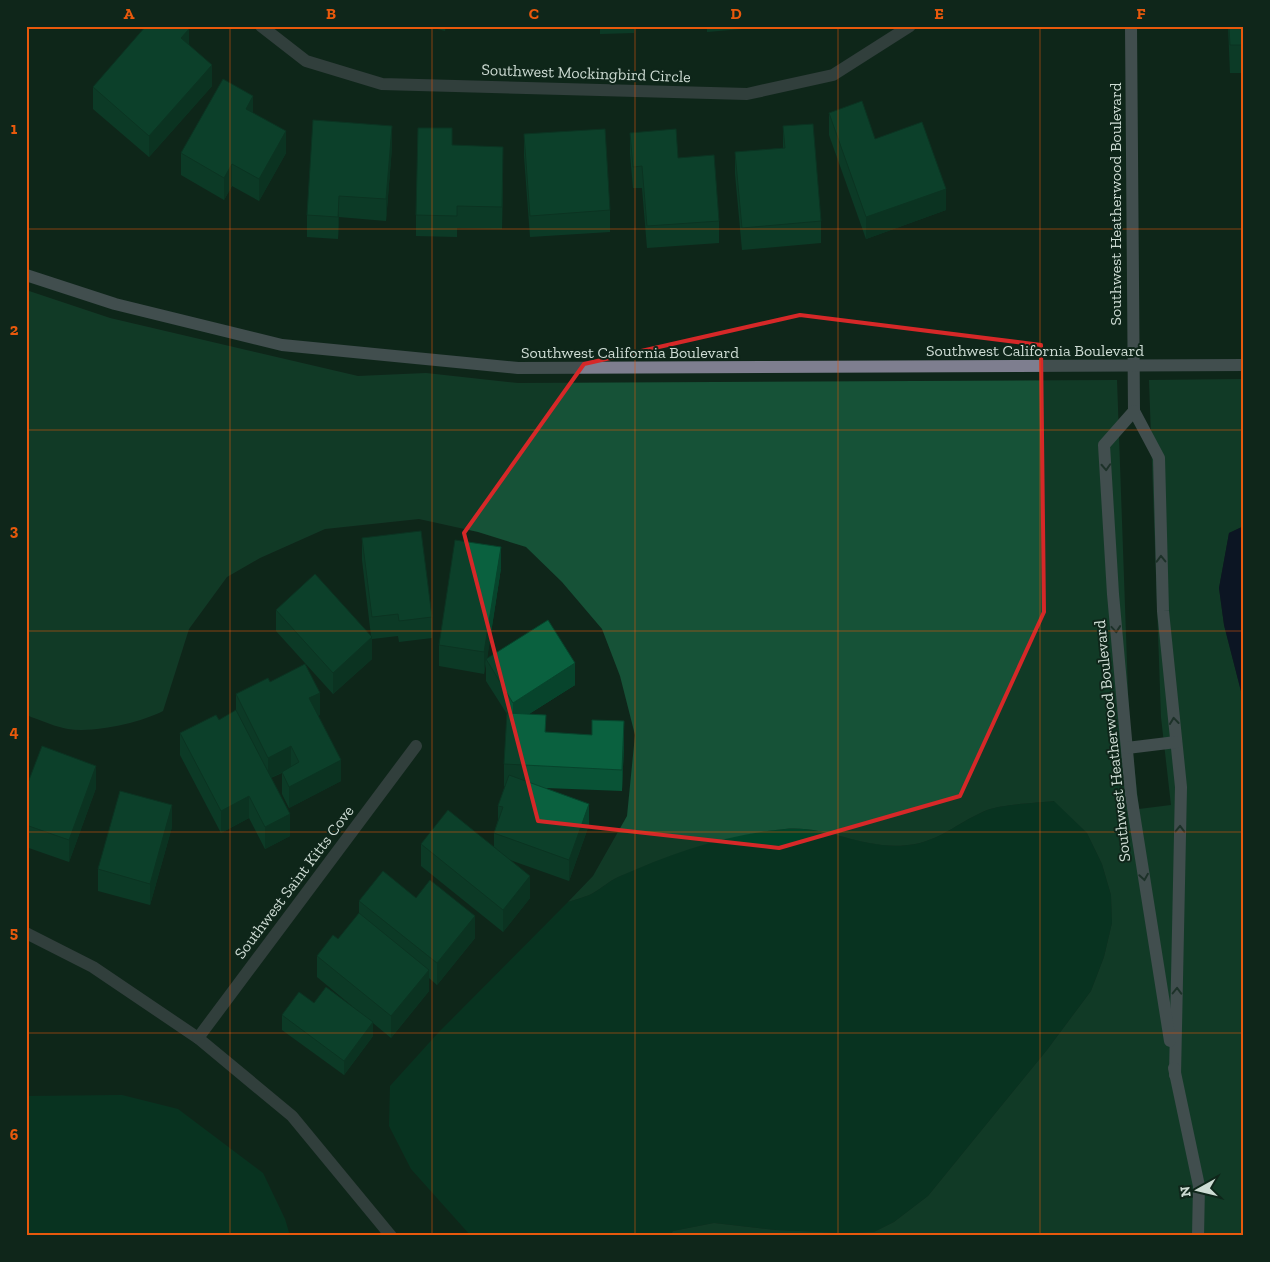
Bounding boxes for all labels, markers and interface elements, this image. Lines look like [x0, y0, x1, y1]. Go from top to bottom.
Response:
text: A [124, 4, 135, 23]
text: B [326, 4, 336, 23]
text: C [529, 4, 539, 23]
text: D [730, 4, 742, 23]
text: E [934, 4, 944, 23]
text: F [1136, 4, 1146, 23]
street label: Southwest Mockingbird Circle [481, 60, 691, 86]
street label: Southwest Heatherwood Boulevard [1106, 82, 1125, 326]
text: 1 [11, 119, 18, 138]
text: 2 [10, 320, 19, 339]
street label: Southwest California Boulevard [926, 341, 1144, 360]
street label: Southwest California Boulevard [521, 343, 739, 362]
one-way arrow [1100, 463, 1111, 471]
text: 3 [10, 521, 19, 540]
one-way arrow [1156, 555, 1167, 563]
street label: Southwest Heatherwood Boulevard [1090, 619, 1134, 863]
one-way arrow [1110, 625, 1121, 633]
one-way arrow [1169, 717, 1180, 725]
text: 4 [9, 722, 19, 741]
street label: Southwest Saint Kitts Cove [230, 802, 358, 962]
one-way arrow [1175, 825, 1185, 832]
one-way arrow [1139, 873, 1149, 882]
text: 5 [10, 923, 18, 942]
one-way arrow [1172, 987, 1182, 995]
text: 6 [10, 1125, 19, 1144]
north arrow [1172, 1164, 1222, 1214]
text: N [1176, 1185, 1195, 1198]

